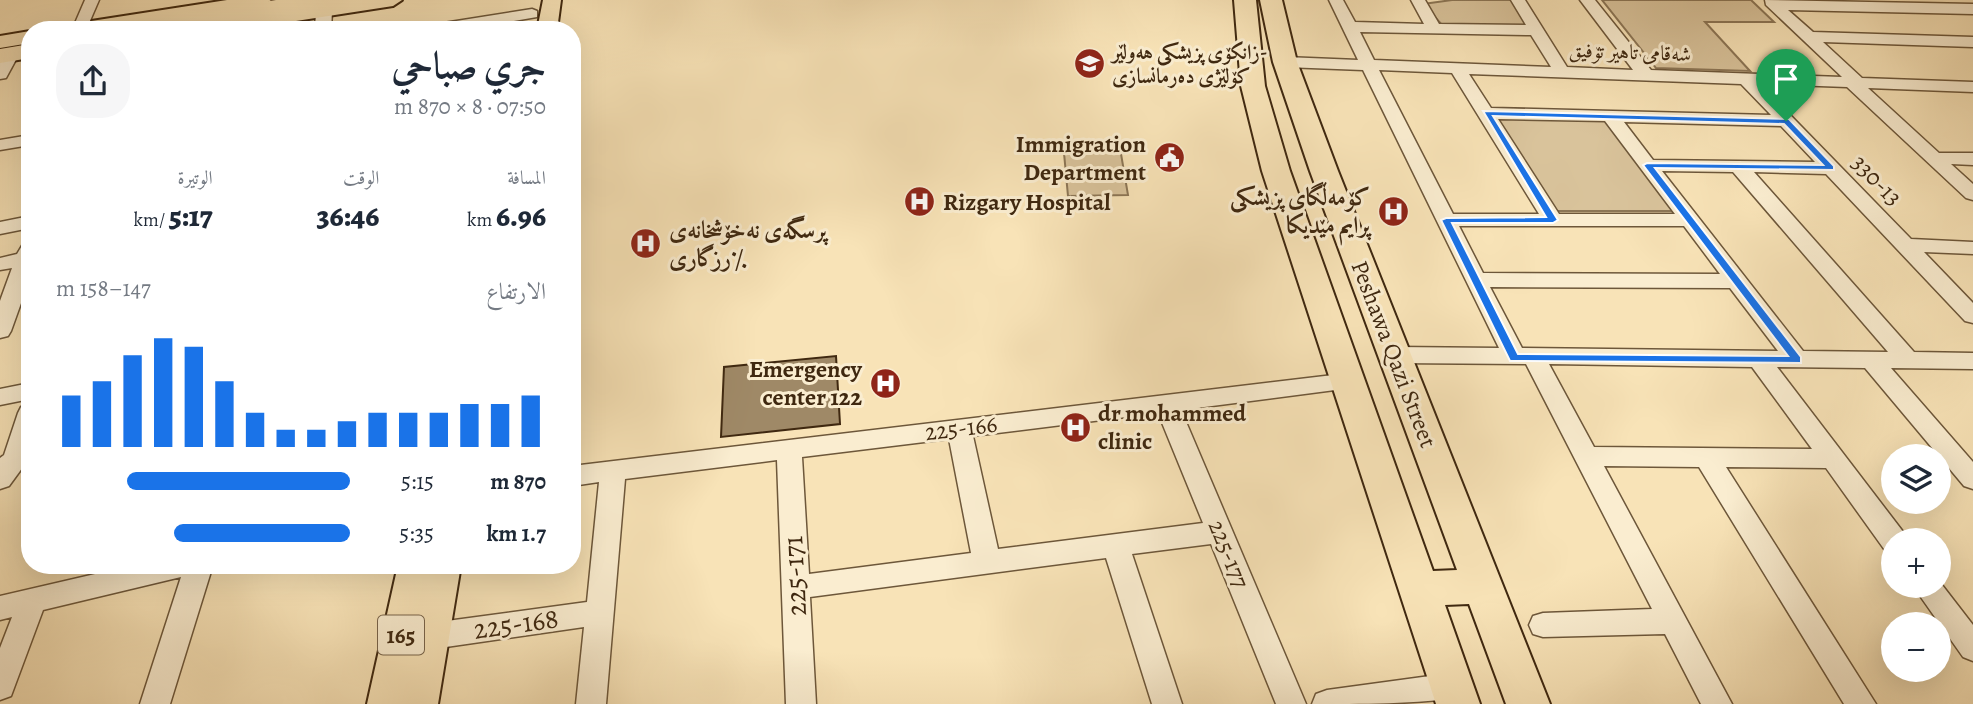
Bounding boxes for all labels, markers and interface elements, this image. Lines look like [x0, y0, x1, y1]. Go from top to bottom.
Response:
street label: شەقامی تاهیر تۆفیق [1568, 36, 1692, 68]
place label: زانکۆی پزیشکی هەولێر- کۆلێژی دەرمانسازی [1110, 38, 1267, 90]
text: جري صباحي [392, 39, 546, 91]
button: share [56, 44, 130, 118]
school or university icon: زانکۆی پزیشکی هەولێر- کۆلێژی دەرمانسازی [1072, 47, 1106, 81]
pin [1756, 49, 1816, 121]
icon: arrive [1767, 60, 1805, 98]
text: 07:50 · 8 × 870 m [394, 91, 546, 122]
place label: Immigration Department [1016, 128, 1147, 188]
public building icon: Immigration Department [1152, 141, 1186, 175]
street label: 330-13 [1845, 147, 1909, 213]
text: الوتيرة [178, 165, 213, 191]
text: الوقت [343, 165, 379, 191]
text: المسافة [507, 165, 546, 191]
place label: کۆمەڵگای پزیشکی پرایم مێدیکا [1230, 181, 1373, 246]
hospital icon: Rizgary Hospital [903, 185, 937, 219]
place label: Rizgary Hospital [943, 186, 1111, 218]
hospital icon: کۆمەڵگای پزیشکی پرایم مێدیکا [1376, 194, 1410, 228]
text: 5:17 [169, 196, 213, 236]
text: 36:46 [316, 196, 379, 236]
text: 6.96 [496, 196, 546, 236]
text: /km [134, 207, 169, 233]
text: km [467, 207, 496, 233]
place label: پرسگەی نەخۆشخانەی رزگاری٪ [669, 214, 829, 274]
hospital icon: پرسگەی نەخۆشخانەی رزگاری٪ [629, 227, 663, 261]
street label: Peshawa Qazi Street [1344, 256, 1444, 452]
text: 147–158 m [56, 273, 151, 304]
text: الارتفاع [486, 276, 546, 307]
place label: Emergency center 122 [749, 353, 863, 413]
hospital icon: Emergency center 122 [868, 366, 902, 400]
place label: dr mohammed clinic [1098, 397, 1246, 457]
street label: 225-166 [923, 408, 999, 448]
hospital icon: dr mohammed clinic [1058, 410, 1092, 444]
map controls [1881, 444, 1951, 682]
button: layers [1881, 444, 1951, 514]
text: 5:15 [401, 466, 434, 497]
text: 870 m [490, 466, 546, 497]
street label: 225-177 [1201, 515, 1257, 594]
text: 5:35 [399, 518, 434, 549]
text: 1.7 km [486, 518, 546, 549]
button: + [1881, 528, 1951, 598]
street label: 225-171 [774, 535, 816, 617]
street label: 225-168 [471, 599, 561, 649]
button: − [1881, 612, 1951, 682]
road number: 165 [378, 615, 424, 654]

